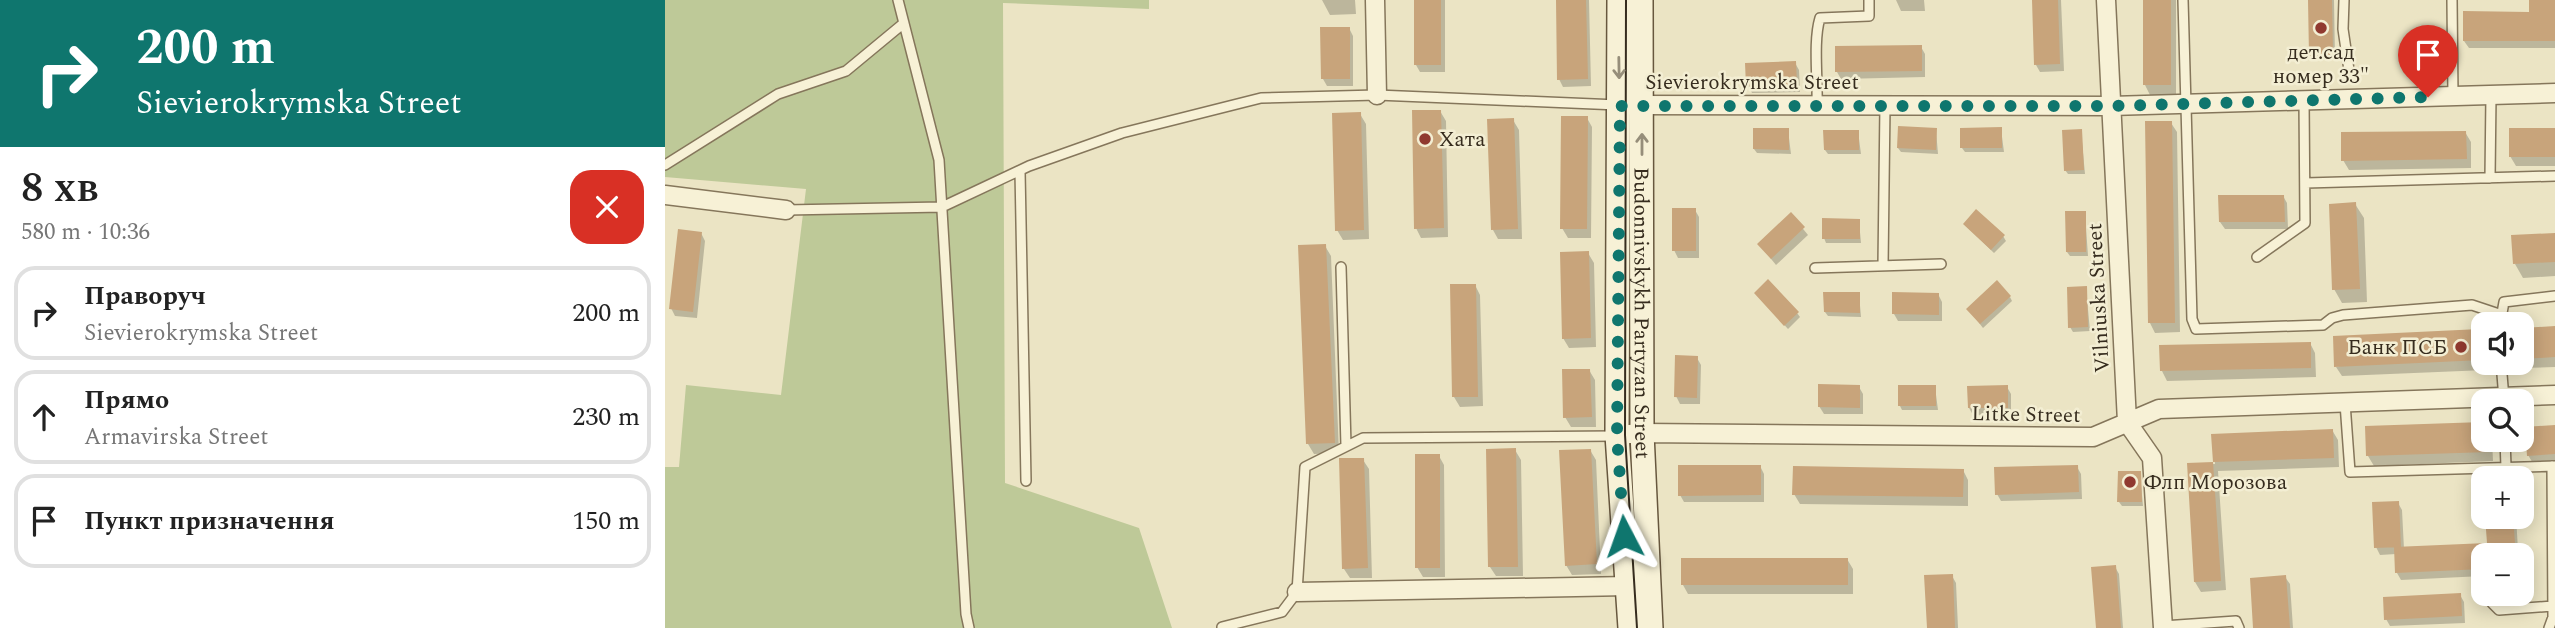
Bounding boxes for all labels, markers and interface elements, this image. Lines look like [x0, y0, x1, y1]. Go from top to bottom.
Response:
text: 200 m [136, 11, 275, 86]
marker: дет.сад номер 33" [2313, 20, 2329, 36]
pin [2398, 25, 2458, 97]
icon: right [21, 28, 112, 119]
icon: arrive [2409, 36, 2447, 74]
place label: дет.сад номер 33" [2273, 37, 2369, 93]
one-way arrow [1613, 56, 1626, 79]
street label: Sievierokrymska Street [1645, 67, 1859, 99]
text: Sievierokrymska Street [136, 79, 462, 128]
place label: Хата [1439, 124, 1486, 156]
marker: Хата [1417, 131, 1433, 147]
one-way arrow [1635, 133, 1649, 156]
text: 8 хв [21, 157, 98, 220]
street label: Budonnivskykh Partyzan Street [1624, 167, 1658, 460]
button: close [570, 170, 644, 244]
text: 580 m · 10:36 [21, 215, 150, 250]
street label: Vilniuska Street [2079, 222, 2119, 374]
text: Праворуч [84, 276, 206, 316]
text: 200 m [572, 293, 640, 333]
icon: right [25, 294, 63, 332]
map controls [2471, 312, 2534, 606]
button: sound [2471, 312, 2534, 375]
text: Sievierokrymska Street [84, 316, 318, 351]
place label: Банк ПСБ [2347, 332, 2447, 364]
marker: Банк ПСБ [2453, 339, 2469, 355]
text: Прямо [84, 380, 169, 420]
button: search [2471, 389, 2534, 452]
text: 230 m [572, 397, 640, 437]
icon: ahead [25, 398, 63, 436]
street label: Litke Street [1971, 398, 2081, 432]
text: Armavirska Street [84, 420, 268, 455]
button: + [2471, 466, 2534, 529]
place label: Флп Морозова [2144, 467, 2288, 499]
marker: Флп Морозова [2122, 474, 2138, 490]
position arrow [1587, 499, 1661, 573]
text: Пункт призначення [84, 501, 335, 541]
text: 150 m [572, 501, 640, 541]
icon: arrive [25, 502, 63, 540]
button: − [2471, 543, 2534, 606]

